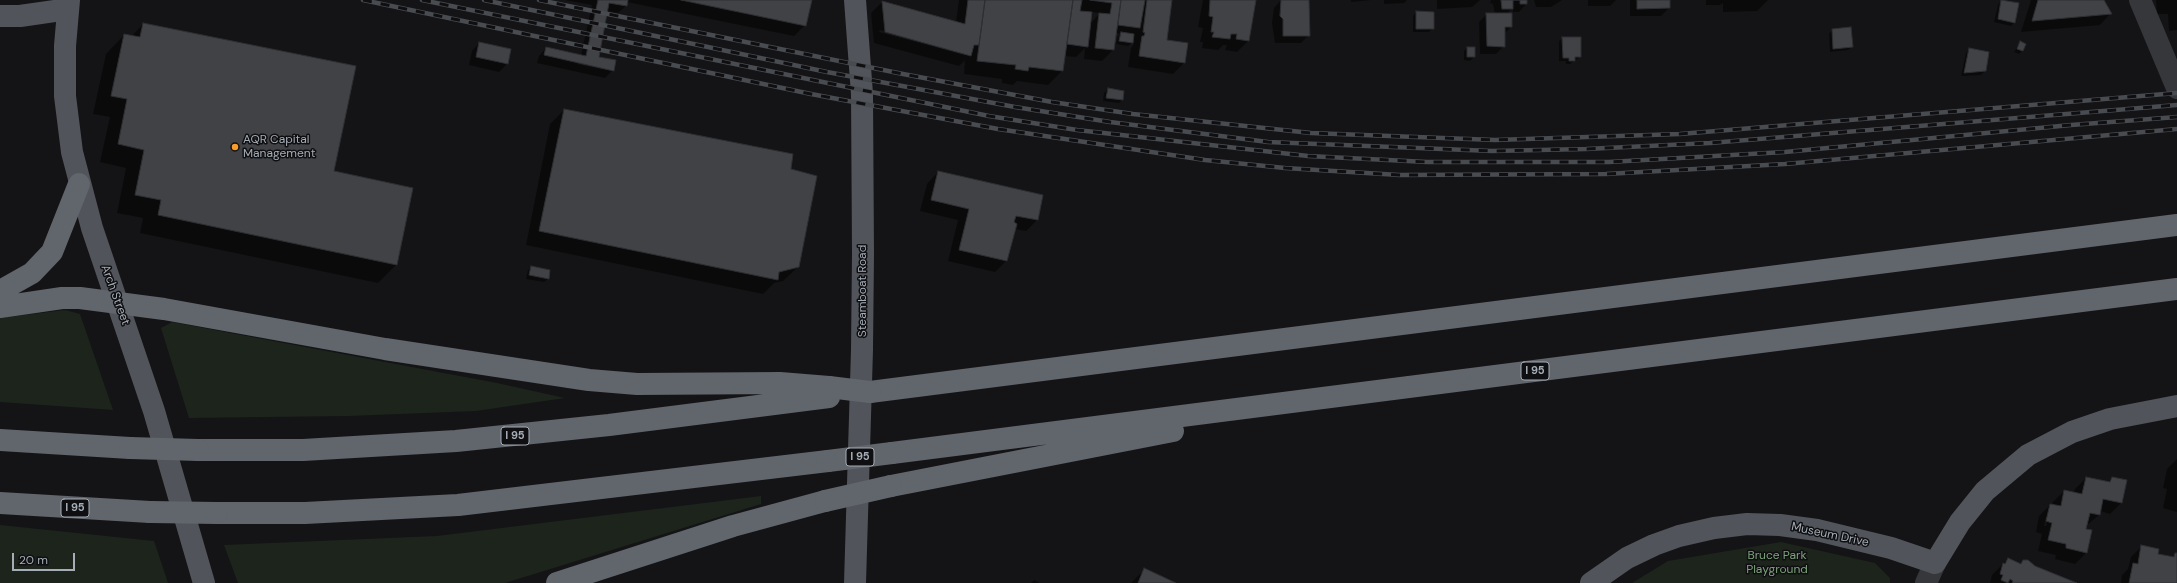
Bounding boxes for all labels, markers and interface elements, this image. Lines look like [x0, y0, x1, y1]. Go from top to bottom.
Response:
place label: AQR Capital Management [243, 133, 315, 161]
marker: AQR Capital Management [230, 142, 240, 152]
street label: Steamboat Road [856, 245, 870, 337]
street label: Arch Street [97, 263, 133, 327]
road number: I 95 [1521, 362, 1549, 380]
road number: I 95 [501, 427, 529, 445]
road number: I 95 [846, 448, 874, 466]
road number: I 95 [61, 499, 89, 517]
street label: Museum Drive [1790, 520, 1870, 550]
scale bar [14, 545, 77, 571]
park label: Bruce Park Playground [1746, 549, 1808, 577]
text: 20 m [19, 552, 48, 568]

